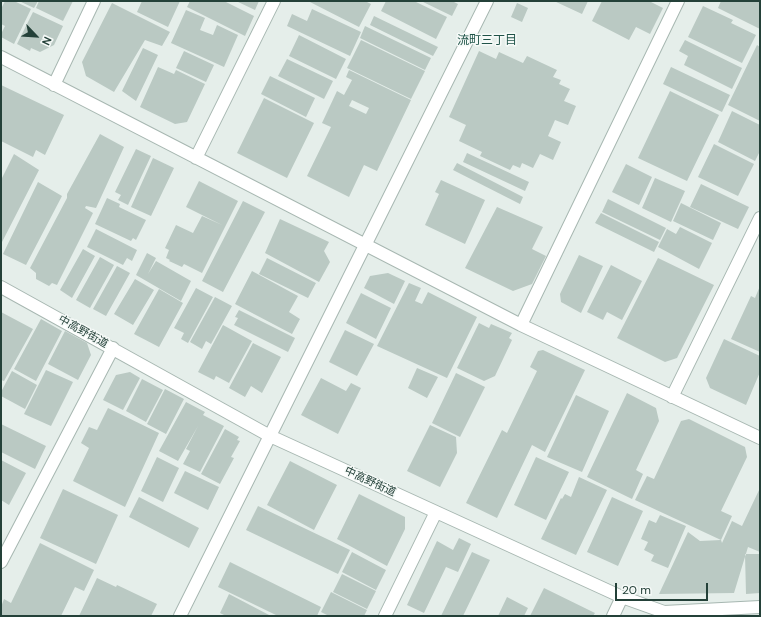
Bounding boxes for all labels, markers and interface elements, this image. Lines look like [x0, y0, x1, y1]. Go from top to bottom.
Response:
north arrow [16, 16, 56, 56]
text: N [39, 34, 55, 48]
district label: 流町三丁目 [457, 34, 517, 48]
street label: 中高野街道 [56, 313, 110, 351]
street label: 中高野街道 [342, 464, 398, 500]
scale bar [617, 575, 710, 601]
text: 20 m [622, 582, 651, 598]

